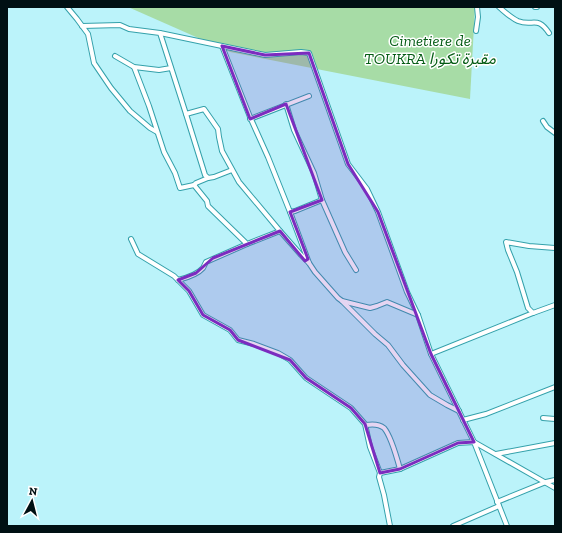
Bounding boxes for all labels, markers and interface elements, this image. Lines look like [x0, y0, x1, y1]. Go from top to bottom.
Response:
park label: Cimetiere de TOUKRA مقبرة تكورا [364, 31, 497, 68]
north arrow [12, 481, 52, 521]
text: N [28, 485, 39, 499]

